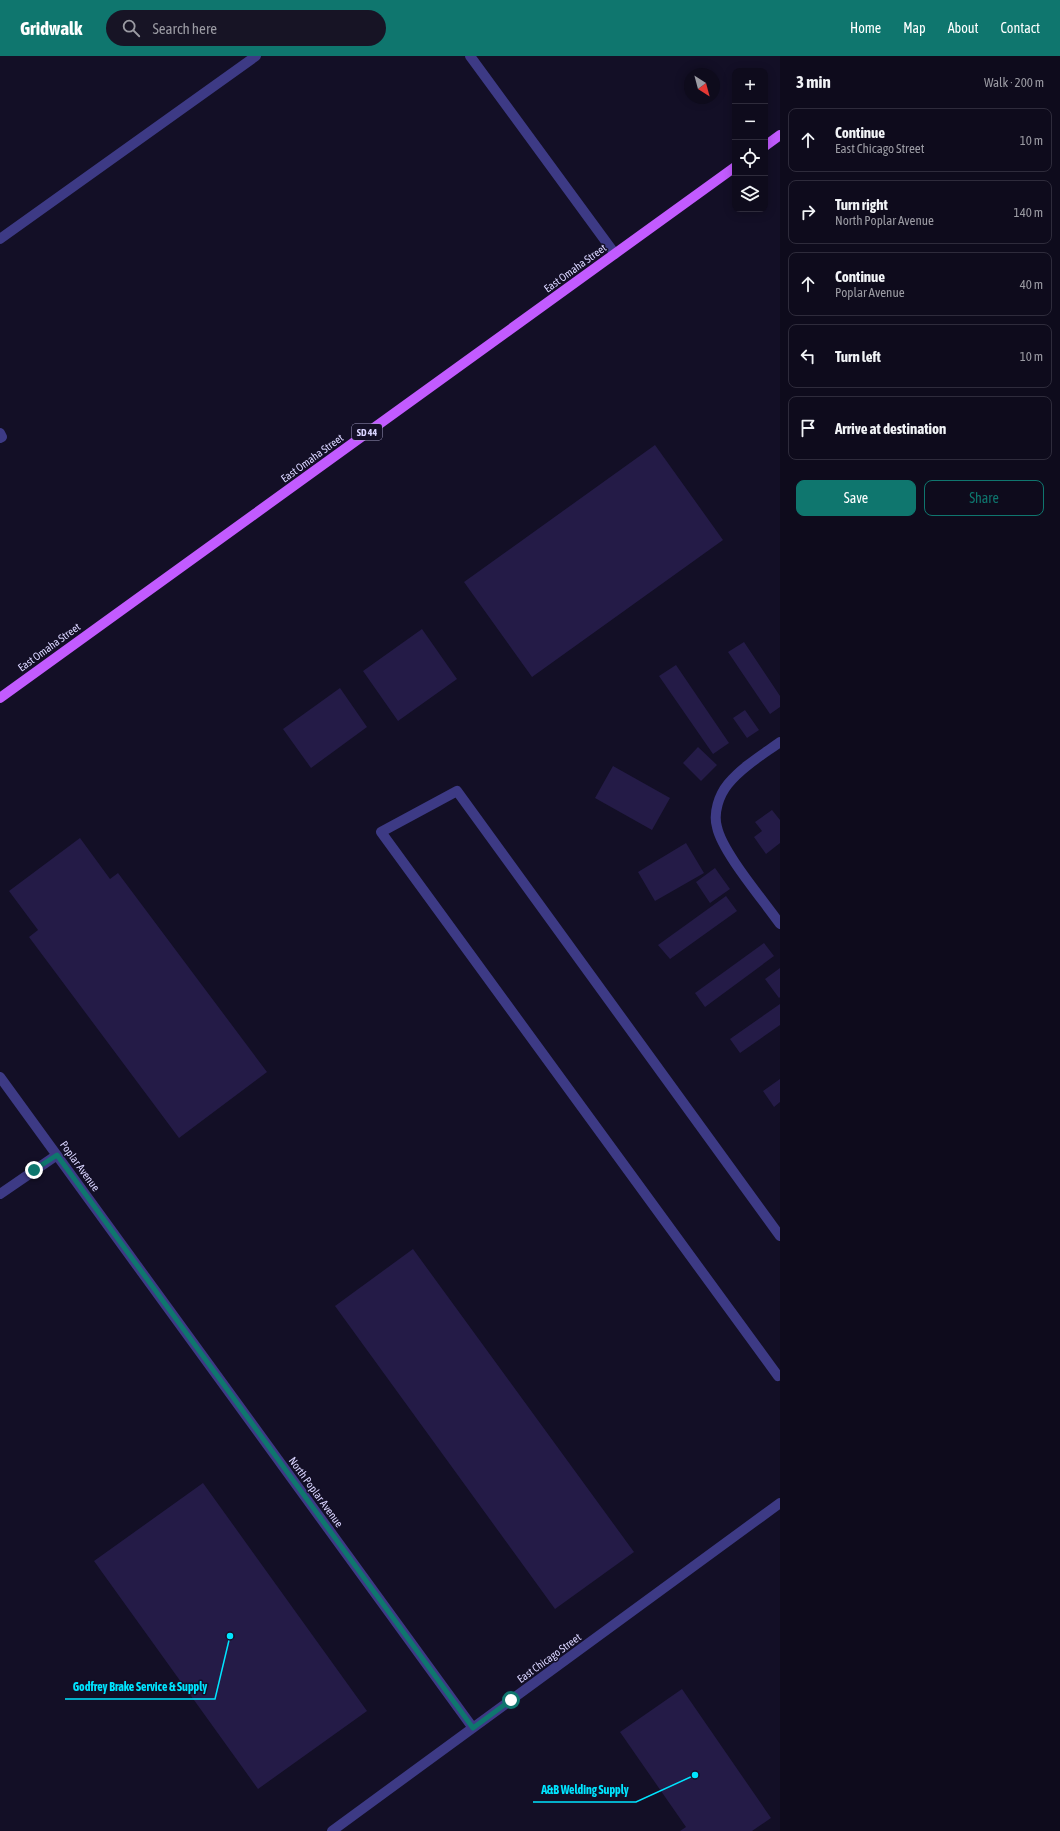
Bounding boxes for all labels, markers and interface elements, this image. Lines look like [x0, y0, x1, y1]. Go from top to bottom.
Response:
search box [106, 10, 386, 46]
text: Gridwalk [20, 17, 82, 39]
icon: search [120, 17, 142, 39]
text: Search here [152, 20, 217, 37]
text: Home [850, 20, 881, 36]
text: Map [903, 20, 926, 36]
text: About [948, 20, 979, 36]
text: Contact [1001, 20, 1040, 36]
north arrow [684, 68, 720, 104]
map controls [732, 68, 768, 212]
button: + [732, 68, 768, 104]
text: 3 min [796, 72, 831, 92]
text: Walk · 200 m [984, 75, 1044, 90]
button: − [732, 104, 768, 140]
text: Continue [835, 124, 885, 141]
icon: ahead [797, 129, 819, 151]
text: 10 m [1020, 133, 1043, 148]
button: locate [732, 140, 768, 176]
text: East Chicago Street [835, 141, 924, 156]
button: layers [732, 176, 768, 212]
text: Turn right [835, 196, 888, 213]
icon: right [797, 201, 819, 223]
text: 140 m [1014, 205, 1043, 220]
text: North Poplar Avenue [835, 213, 934, 228]
street label: East Omaha Street [542, 241, 608, 295]
text: Continue [835, 268, 885, 285]
icon: ahead [797, 273, 819, 295]
text: 40 m [1020, 277, 1043, 292]
text: Poplar Avenue [835, 285, 905, 300]
icon: left [797, 345, 819, 367]
text: Turn left [835, 348, 881, 365]
text: 10 m [1020, 349, 1043, 364]
icon: arrive [797, 417, 819, 439]
text: Arrive at destination [835, 420, 946, 437]
road number: SD 44 [352, 424, 382, 440]
street label: East Omaha Street [279, 431, 345, 485]
button: Save [796, 480, 916, 516]
button: Share [924, 480, 1044, 516]
street label: East Omaha Street [16, 620, 82, 674]
street label: Poplar Avenue [58, 1139, 102, 1193]
route end [25, 1161, 43, 1179]
street label: North Poplar Avenue [287, 1455, 345, 1529]
street label: East Chicago Street [515, 1631, 583, 1685]
callout: Godfrey Brake Service & Supply [65, 1675, 215, 1699]
text: Godfrey Brake Service & Supply [73, 1680, 207, 1694]
route start [502, 1691, 520, 1709]
callout: A&B Welding Supply [533, 1778, 636, 1802]
text: A&B Welding Supply [540, 1783, 629, 1797]

